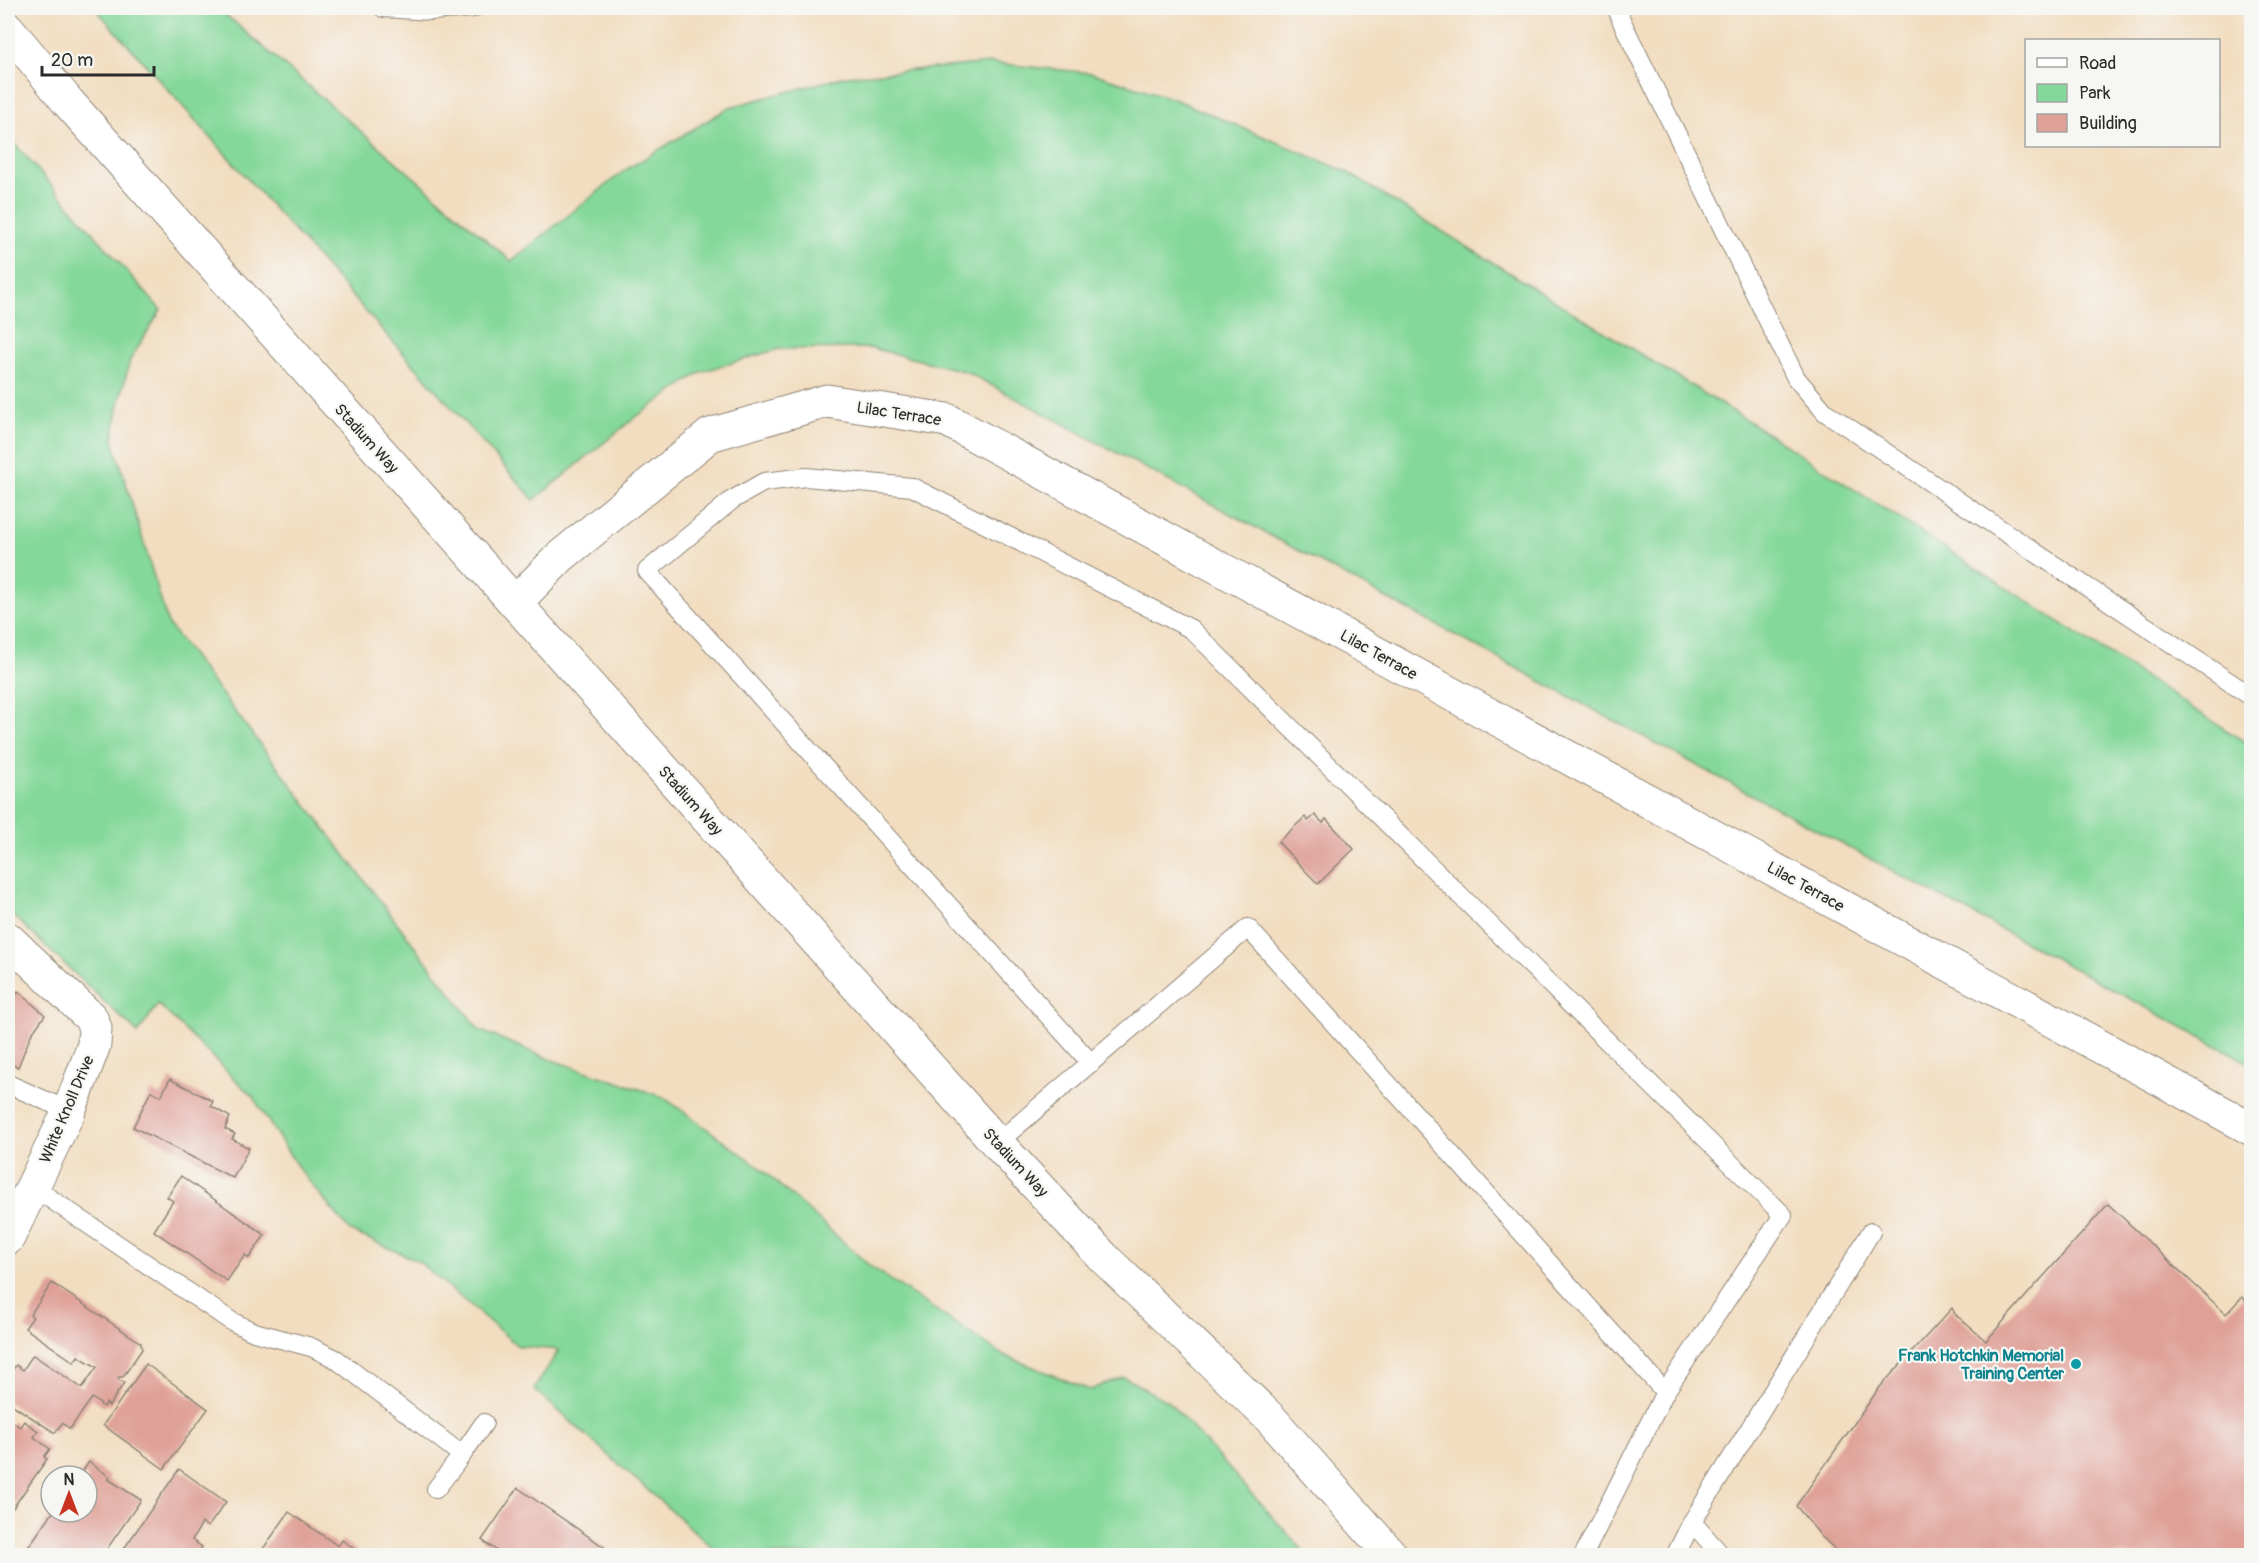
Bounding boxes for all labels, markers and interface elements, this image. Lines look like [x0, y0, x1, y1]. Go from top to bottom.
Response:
scale bar [42, 39, 154, 77]
legend [2025, 39, 2220, 147]
text: 20 m [51, 49, 93, 72]
text: Road [2079, 52, 2116, 75]
text: Park [2079, 82, 2111, 105]
text: Building [2079, 112, 2137, 135]
street label: Lilac Terrace [855, 397, 943, 431]
street label: Stadium Way [330, 400, 403, 478]
street label: Lilac Terrace [1336, 625, 1421, 684]
street label: Stadium Way [654, 762, 727, 840]
street label: Lilac Terrace [1763, 857, 1848, 916]
street label: White Knoll Drive [35, 1053, 99, 1166]
street label: Stadium Way [978, 1124, 1052, 1201]
place label: Frank Hotchkin Memorial Training Center [1898, 1346, 2064, 1384]
marker: Frank Hotchkin Memorial Training Center [2069, 1357, 2083, 1371]
north arrow [39, 1464, 99, 1524]
text: N [64, 1470, 75, 1490]

